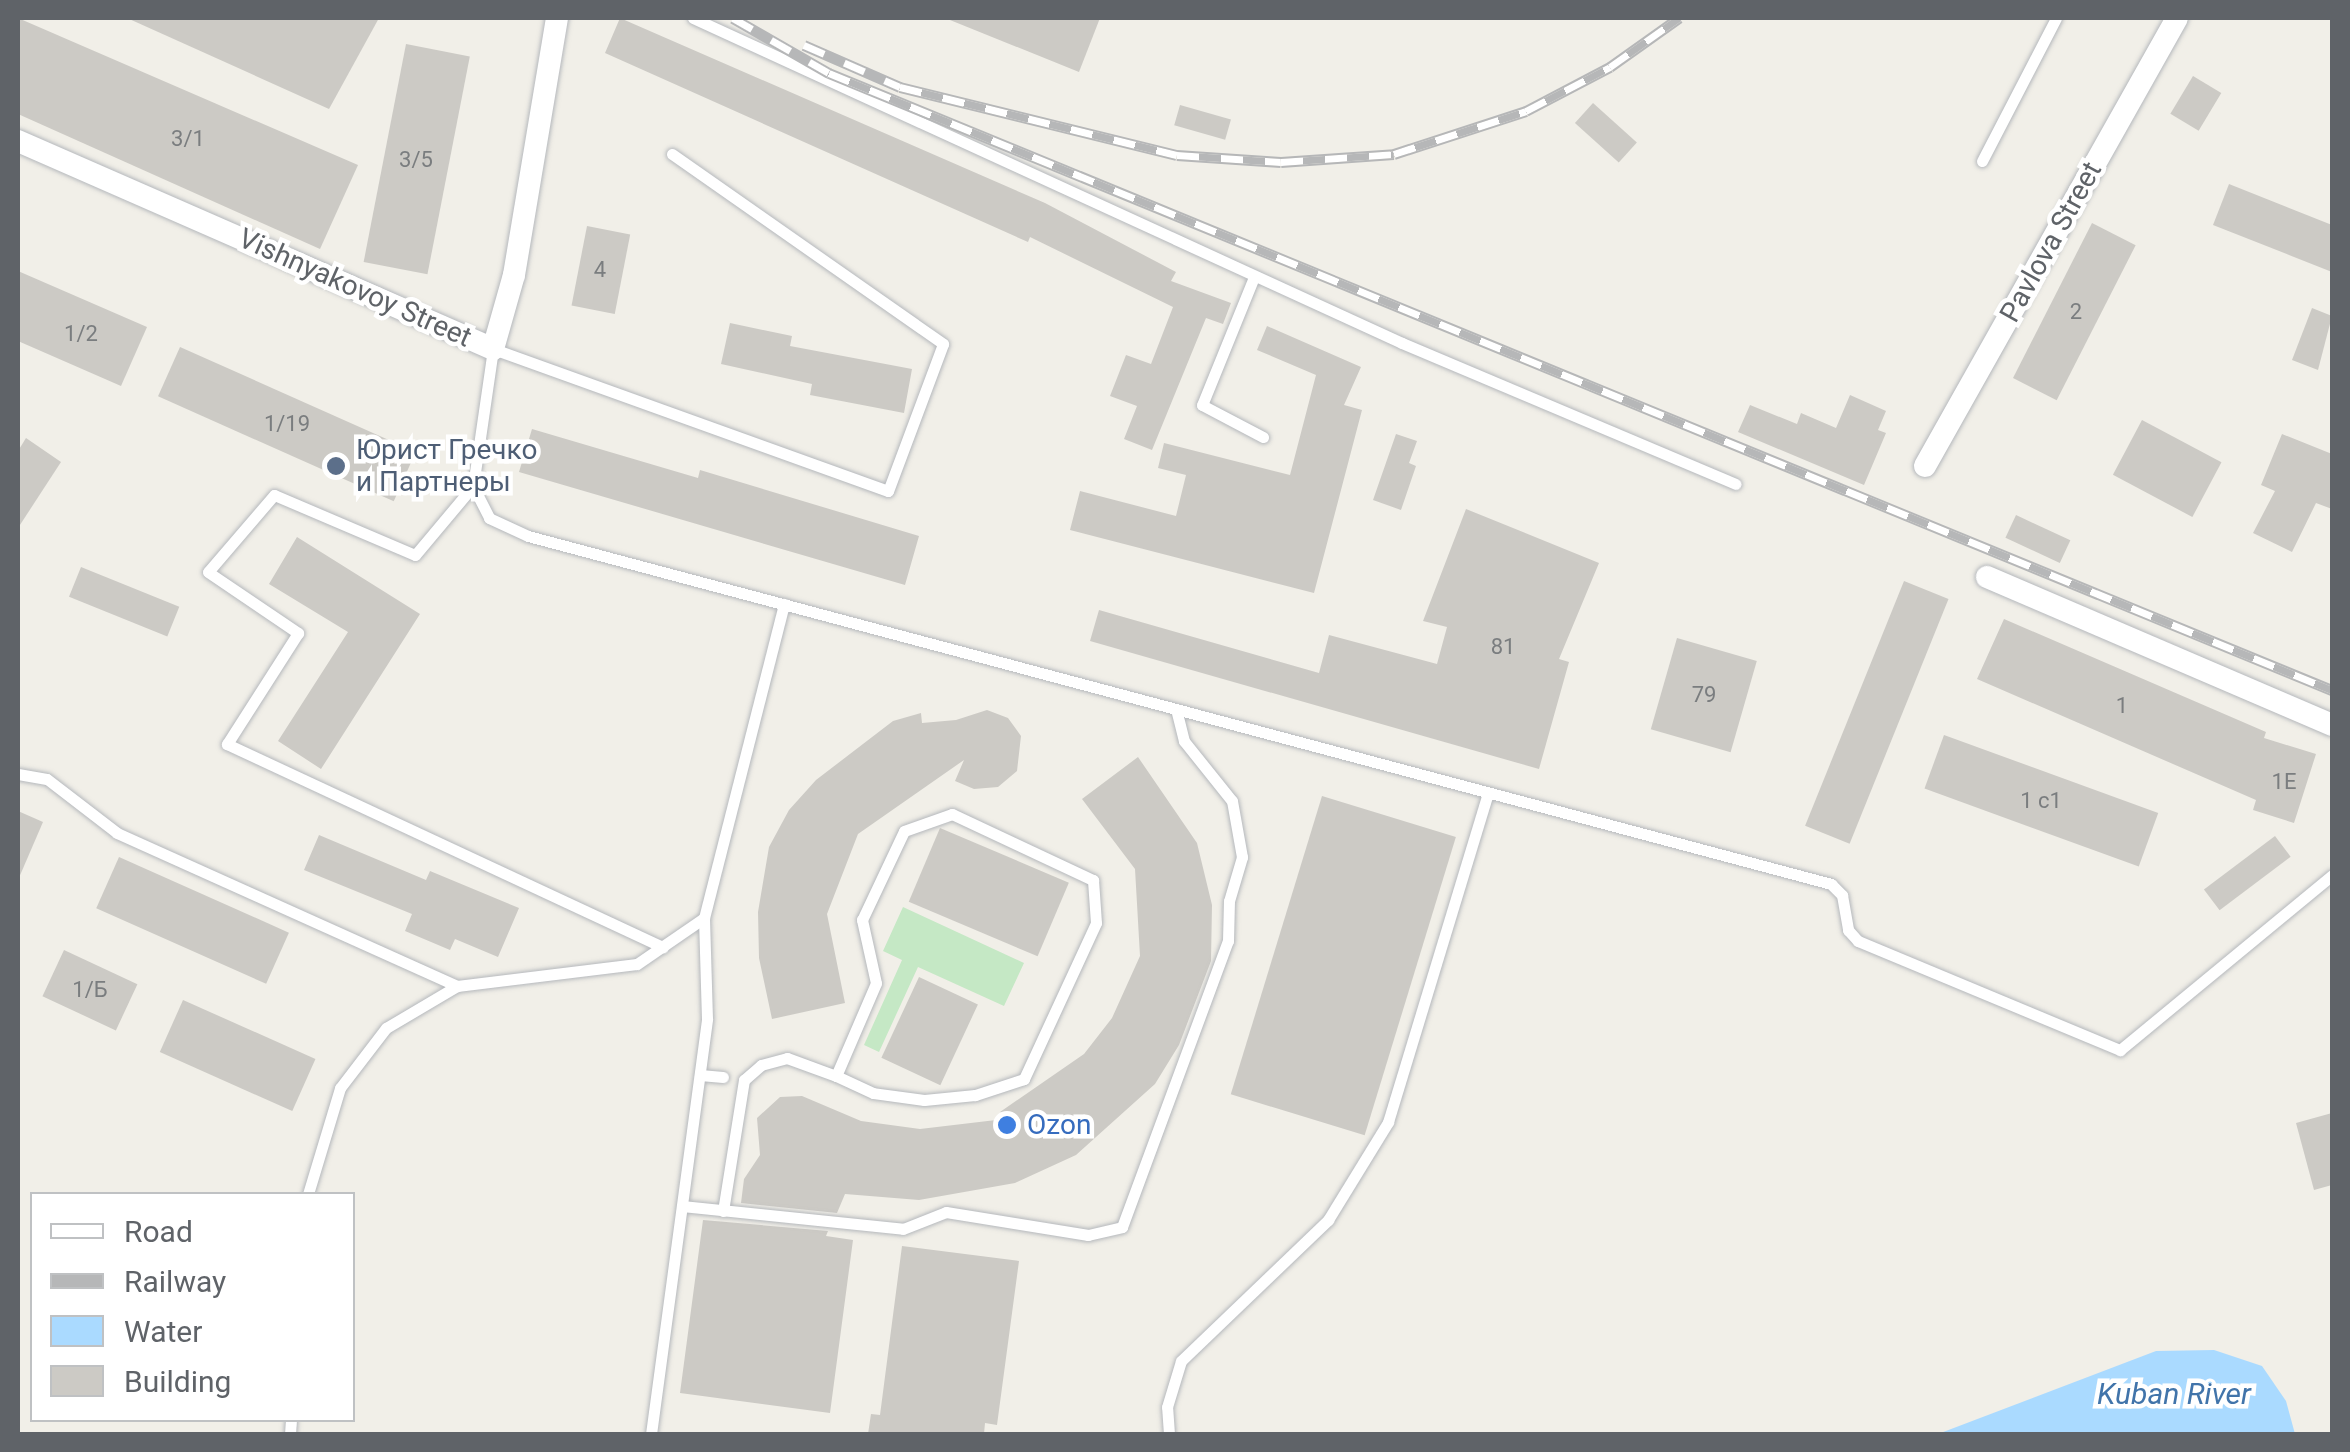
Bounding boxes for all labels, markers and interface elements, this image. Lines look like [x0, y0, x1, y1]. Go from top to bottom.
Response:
house number: 3/1 [171, 126, 205, 152]
house number: 3/5 [399, 147, 433, 173]
street label: Pavlova Street [1993, 156, 2109, 328]
street label: Vishnyakovoy Street [233, 222, 477, 354]
house number: 4 [594, 257, 606, 283]
house number: 2 [2070, 299, 2082, 325]
house number: 1/2 [64, 321, 98, 347]
house number: 1/19 [264, 411, 310, 437]
place label: Юрист Гречко и Партнеры [356, 433, 537, 499]
marker: Юрист Гречко и Партнеры [325, 455, 347, 477]
house number: 81 [1491, 634, 1515, 660]
house number: 79 [1692, 682, 1716, 708]
house number: 1 [2116, 693, 2128, 719]
house number: 1Е [2272, 769, 2296, 795]
house number: 1 с1 [2020, 788, 2062, 814]
house number: 1/Б [72, 977, 108, 1003]
place label: Ozon [1027, 1108, 1091, 1142]
marker: Ozon [996, 1114, 1018, 1136]
legend [30, 1192, 355, 1422]
text: Road [124, 1214, 193, 1249]
text: Railway [124, 1264, 226, 1299]
text: Water [124, 1314, 202, 1349]
text: Building [124, 1364, 231, 1399]
water label: Kuban River [2097, 1376, 2251, 1412]

